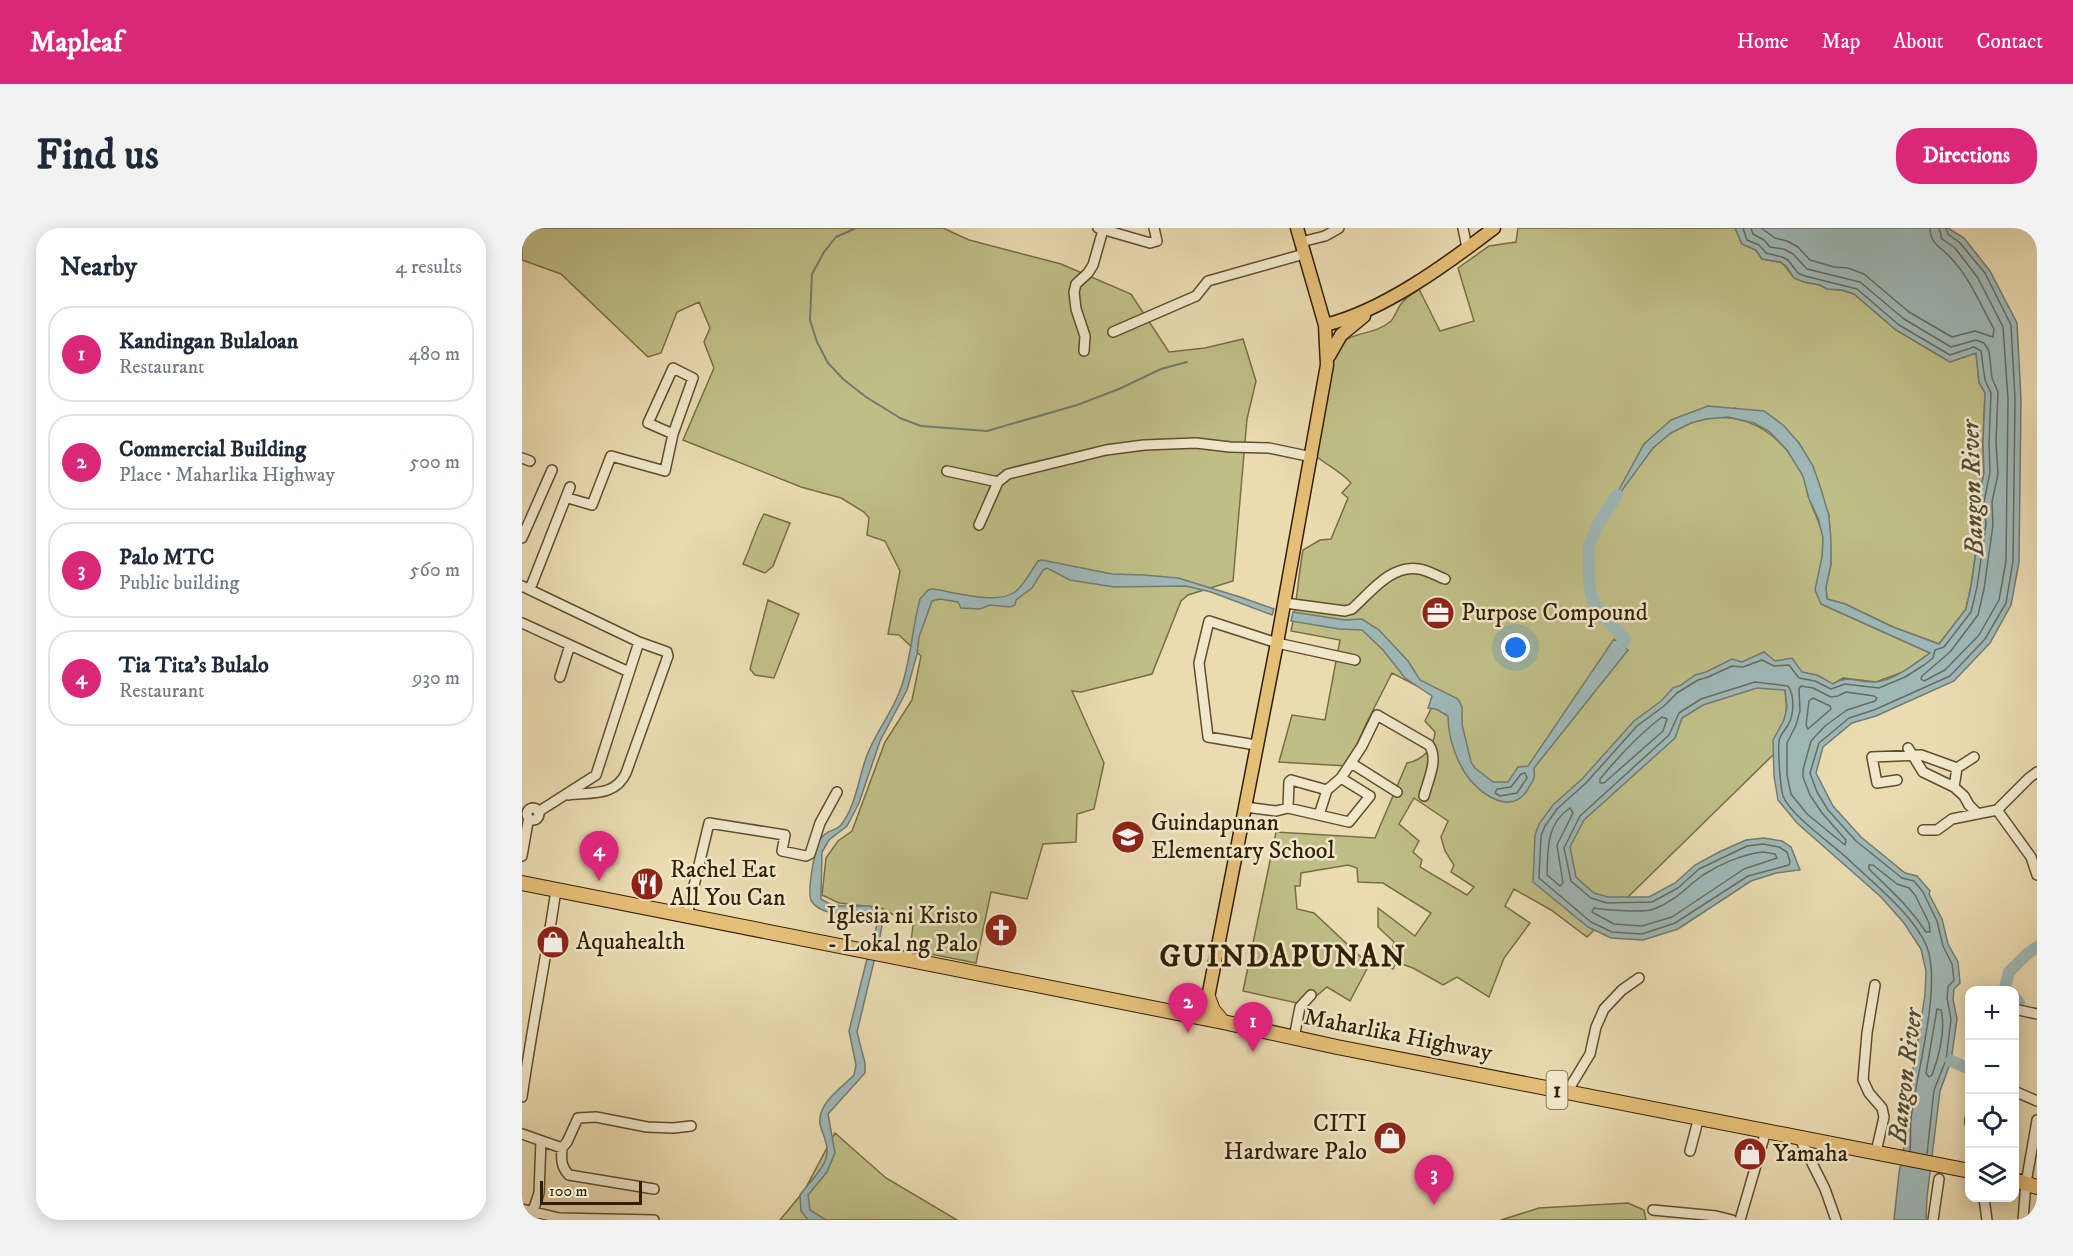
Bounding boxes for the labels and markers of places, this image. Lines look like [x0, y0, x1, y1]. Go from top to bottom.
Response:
office icon: Purpose Compound [1420, 595, 1456, 631]
place label: Purpose Compound [1461, 598, 1648, 628]
place label: Guindapunan Elementary School [1151, 808, 1335, 866]
school or university icon: Guindapunan Elementary School [1110, 819, 1146, 855]
pin: 4 [580, 832, 619, 881]
place label: Rachel Eat All You Can [670, 855, 786, 913]
restaurant icon: Rachel Eat All You Can [629, 866, 665, 902]
place label: Iglesia ni Kristo - Lokal ng Palo [827, 901, 978, 959]
church icon: Iglesia ni Kristo - Lokal ng Palo [983, 912, 1019, 948]
shop icon: Aquahealth [535, 924, 571, 960]
place label: Aquahealth [576, 927, 685, 957]
pin: 2 [1168, 984, 1208, 1033]
pin: 1 [1234, 1002, 1272, 1052]
place label: CITI Hardware Palo [1223, 1109, 1367, 1167]
shop icon: CITI Hardware Palo [1372, 1120, 1408, 1156]
shop icon: Yamaha [1732, 1136, 1768, 1172]
place label: Yamaha [1773, 1139, 1849, 1169]
pin: 3 [1414, 1156, 1454, 1205]

